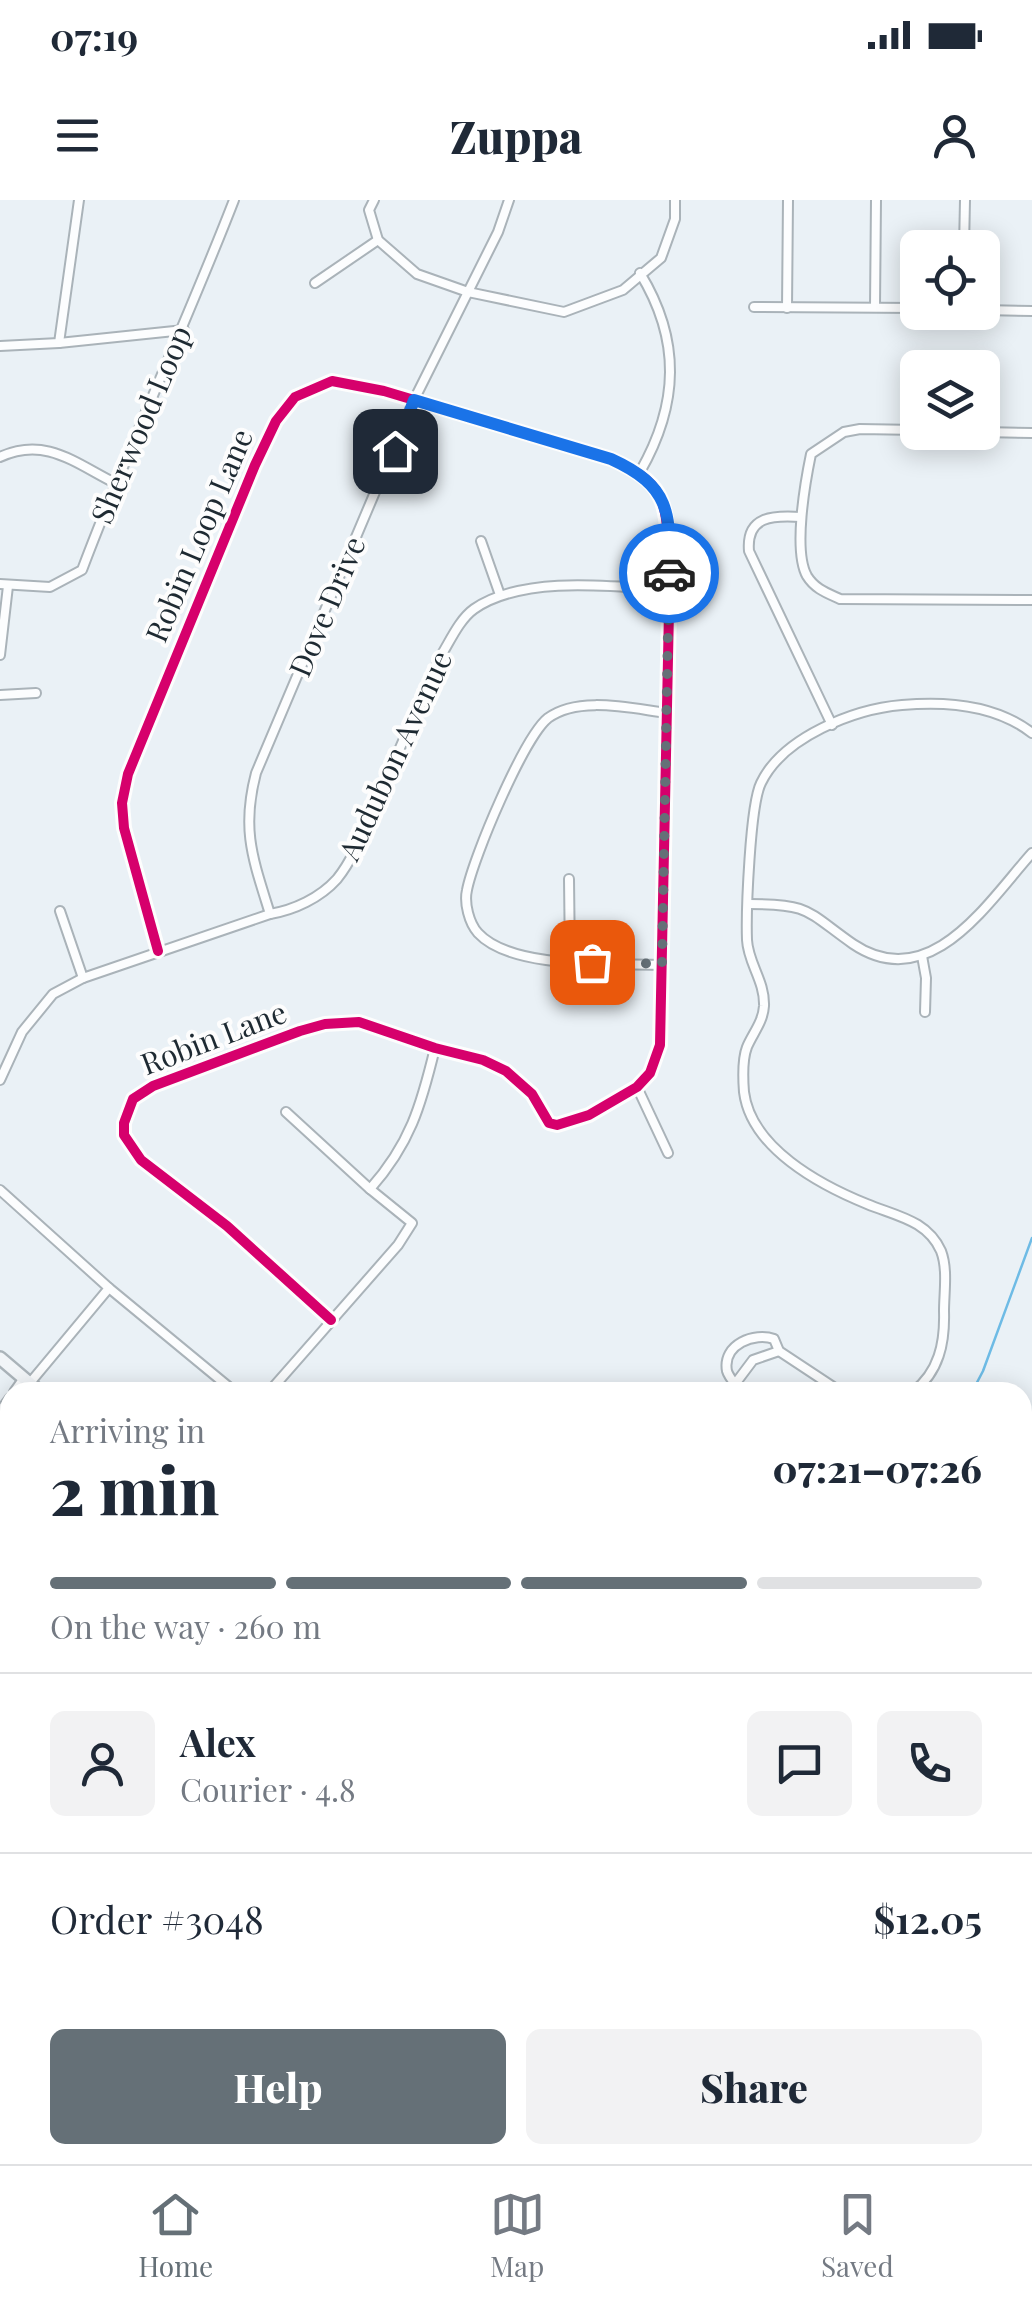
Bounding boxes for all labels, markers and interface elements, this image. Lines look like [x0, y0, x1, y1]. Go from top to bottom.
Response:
text: 07:19 [50, 10, 138, 61]
text: Zuppa [450, 105, 582, 165]
icon: menu [50, 108, 105, 163]
icon: person [927, 108, 982, 163]
map controls [900, 230, 1000, 450]
button: locate [900, 230, 1000, 330]
street label: Sherwood Loop [81, 319, 200, 529]
button: layers [900, 350, 1000, 450]
pin [353, 409, 438, 494]
street label: Robin Loop Lane [135, 422, 261, 648]
icon: home [368, 424, 423, 479]
courier [619, 523, 719, 623]
street label: Dove Drive [279, 530, 374, 682]
icon: car [642, 546, 697, 601]
street label: Audubon Avenue [328, 644, 460, 867]
pin [550, 920, 635, 1005]
icon: bag [565, 935, 620, 990]
street label: Robin Lane [135, 991, 292, 1083]
text: Arriving in [50, 1408, 205, 1451]
text: 07:21–07:26 [773, 1442, 982, 1493]
text: 2 min [50, 1445, 219, 1531]
text: On the way · 260 m [50, 1604, 321, 1647]
button: person [50, 1711, 155, 1816]
button: chat [747, 1711, 852, 1816]
button: phone [877, 1711, 982, 1816]
text: Alex [180, 1716, 256, 1767]
text: Courier · 4.8 [180, 1767, 356, 1810]
text: Order #3048 [50, 1893, 264, 1944]
text: $12.05 [874, 1893, 982, 1944]
button: Help [50, 2029, 506, 2144]
button: Share [526, 2029, 982, 2144]
tab: Home [138, 2187, 213, 2284]
tab: Map [490, 2187, 545, 2284]
tab: Saved [821, 2187, 894, 2284]

